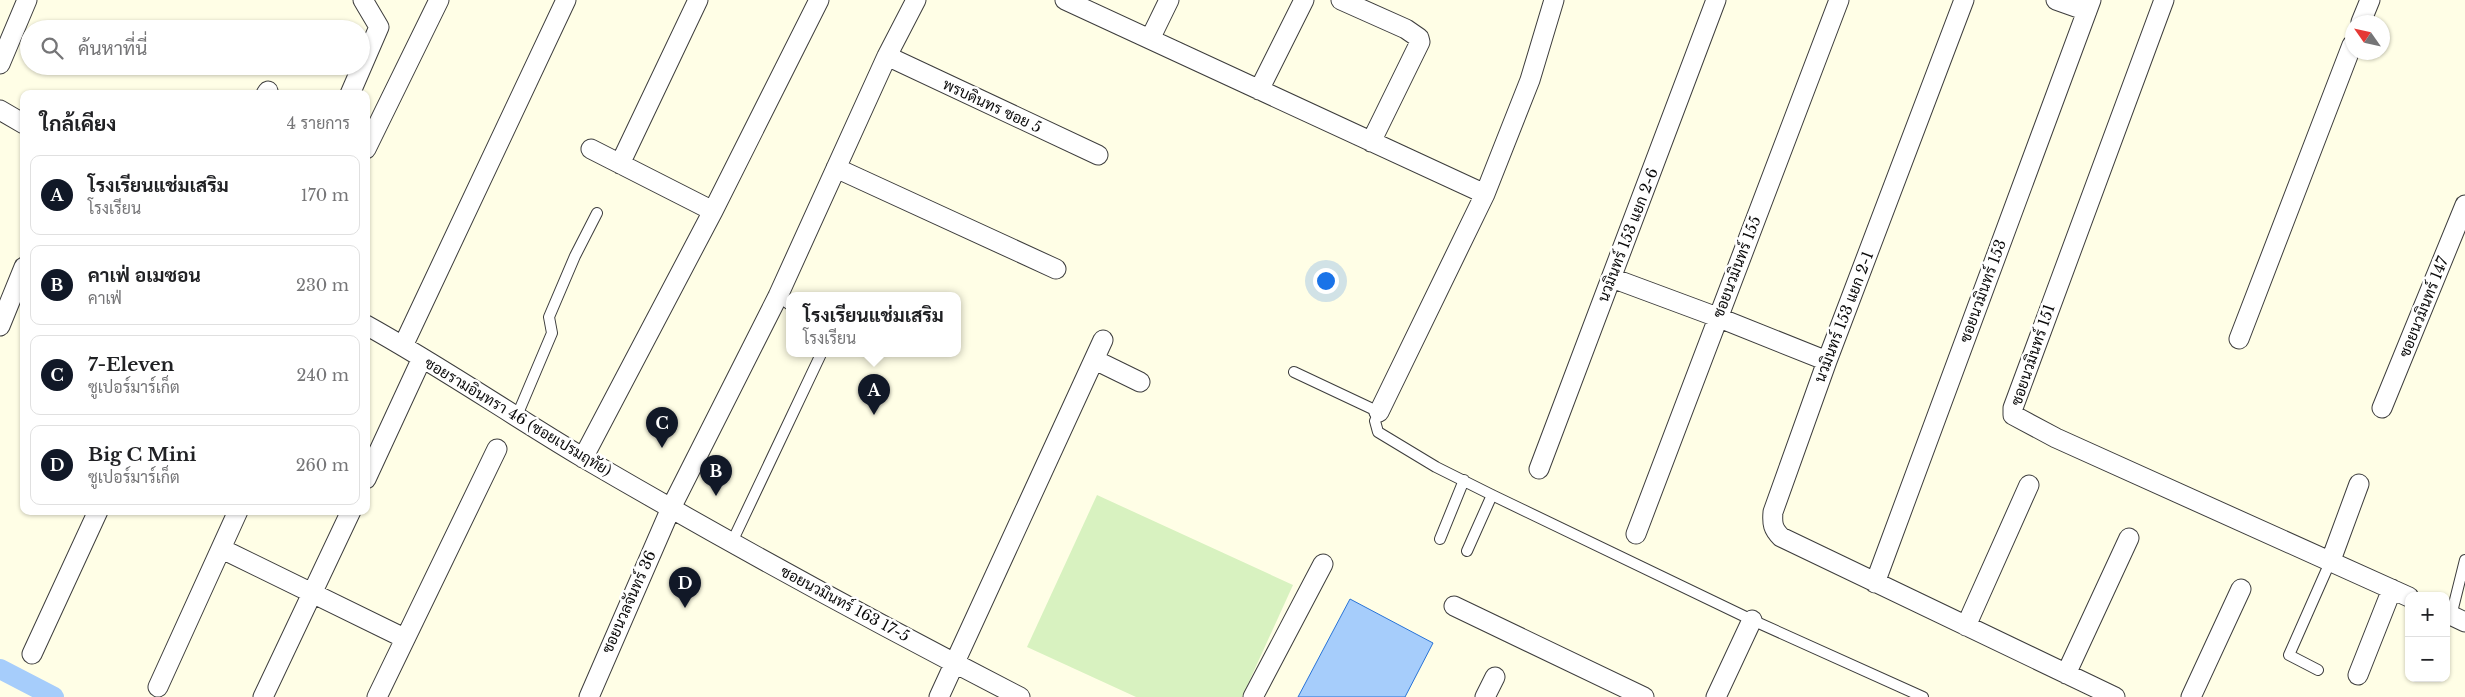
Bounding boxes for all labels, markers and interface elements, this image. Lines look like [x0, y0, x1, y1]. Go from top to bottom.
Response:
north arrow [2345, 15, 2390, 60]
search box [20, 20, 370, 75]
icon: search [38, 34, 66, 62]
text: ค้นหาที่นี่ [78, 37, 147, 60]
street label: พรบดินทร ซอย 5 [940, 74, 1045, 137]
text: ใกล้เคียง [40, 111, 116, 137]
text: 4 รายการ [287, 113, 350, 133]
street label: นวมินทร์ 153 แยก 2-6 [1593, 165, 1662, 305]
text: โรงเรียนแช่มเสริม [88, 174, 229, 197]
text: A [51, 185, 63, 205]
text: 170 m [301, 185, 349, 205]
text: โรงเรียน [88, 198, 141, 218]
street label: ซอยนวมินทร์ 155 [1708, 213, 1765, 321]
street label: ซอยนวมินทร์ 153 [1955, 237, 2010, 345]
street label: นวมินทร์ 153 แยก 2-1 [1810, 248, 1877, 385]
street label: ซอยนวมินทร์ 147 [2395, 253, 2453, 360]
text: คาเฟ่ อเมซอน [88, 264, 201, 287]
your location [1313, 268, 1339, 294]
text: B [51, 275, 63, 295]
text: 230 m [296, 275, 349, 295]
text: คาเฟ่ [88, 288, 122, 308]
popup [786, 292, 961, 357]
street label: ซอยนวมินทร์ 151 [2006, 302, 2059, 408]
text: โรงเรียนแช่มเสริม [803, 304, 944, 327]
text: โรงเรียน [803, 328, 856, 348]
text: 7-Eleven [88, 353, 174, 376]
street label: ซอยรามอินทรา 46 (ซอยเปรมฤทัย) [421, 353, 615, 480]
text: C [50, 365, 64, 385]
text: 240 m [297, 365, 349, 385]
pin: A [858, 374, 890, 415]
text: ซูเปอร์มาร์เก็ต [88, 377, 180, 397]
pin: C [646, 407, 678, 448]
text: Big C Mini [88, 443, 196, 466]
text: D [50, 455, 64, 475]
text: 260 m [296, 455, 349, 475]
pin: B [700, 455, 732, 496]
text: ซูเปอร์มาร์เก็ต [88, 467, 180, 487]
street label: ซอยนวลจันทร์ 36 [597, 547, 660, 656]
street label: ซอยนวมินทร์ 163 17-5 [777, 562, 913, 646]
pin: D [669, 567, 701, 608]
map controls [2405, 592, 2450, 682]
button: + [2405, 592, 2450, 637]
button: − [2405, 637, 2450, 682]

